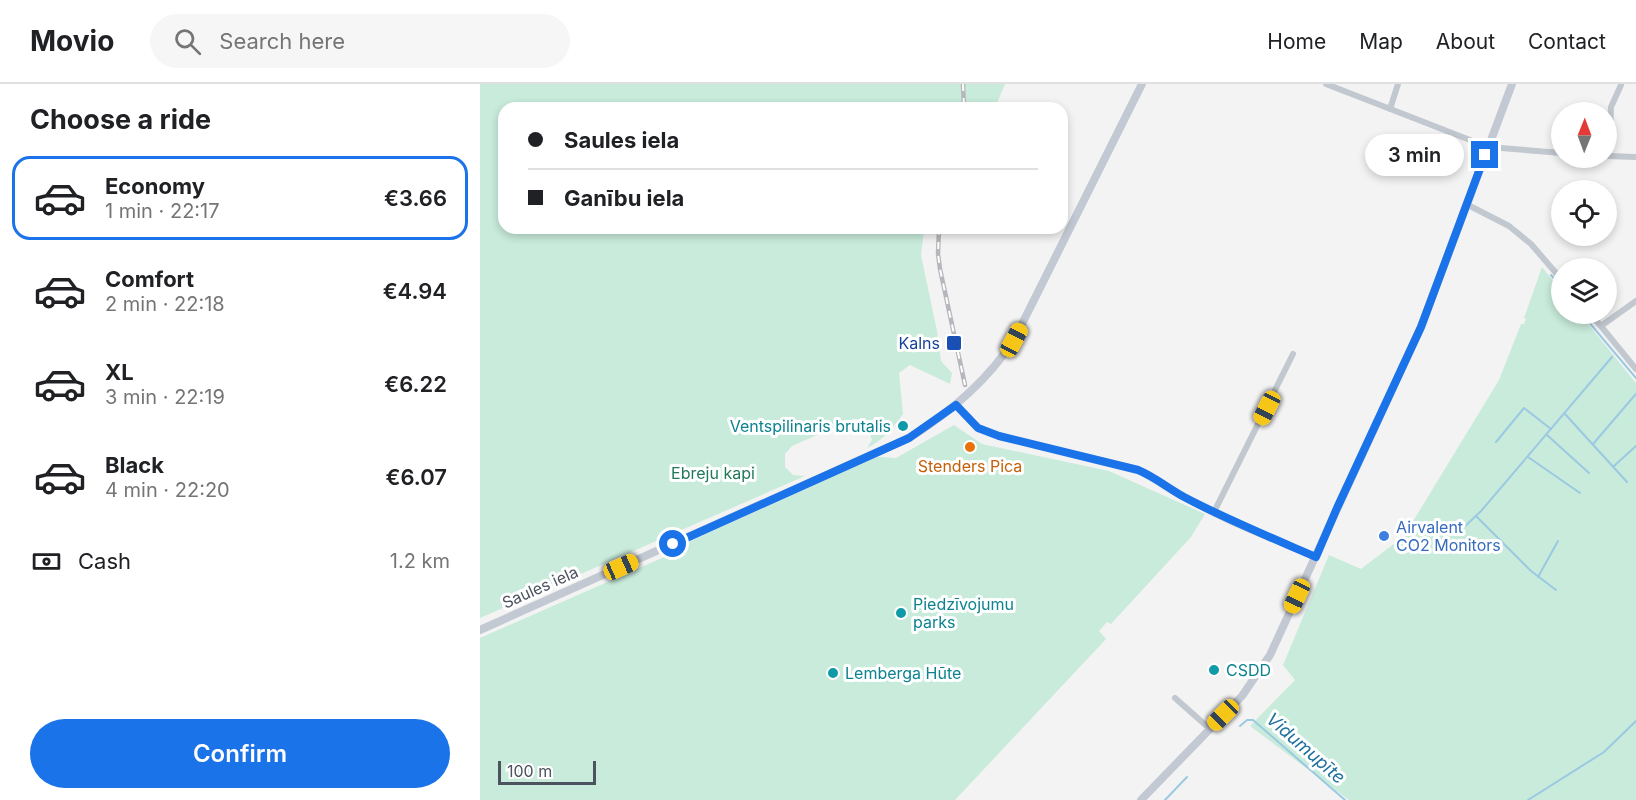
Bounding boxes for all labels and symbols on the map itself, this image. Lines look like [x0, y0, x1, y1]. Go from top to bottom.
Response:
north arrow [1551, 102, 1617, 168]
callout: 3 min [1365, 134, 1464, 176]
route end [1471, 141, 1498, 168]
car [998, 320, 1030, 360]
place label: Kalns [898, 333, 940, 353]
marker: Kalns [945, 334, 963, 352]
car [1251, 388, 1283, 428]
place label: Ventspilinaris brutalis [730, 416, 891, 436]
marker: Ventspilinaris brutalis [896, 419, 910, 433]
marker: Stenders Pica [963, 440, 977, 454]
place label: Stenders Pica [918, 456, 1022, 476]
park label: Ebreju kapi [671, 463, 755, 483]
place label: Airvalent CO2 Monitors [1396, 517, 1501, 555]
marker: Airvalent CO2 Monitors [1377, 529, 1391, 543]
route start [659, 530, 686, 557]
car [601, 551, 641, 583]
street label: Saules iela [499, 561, 581, 613]
car [1281, 576, 1313, 616]
place label: Piedzīvojumu parks [913, 594, 1014, 632]
marker: Piedzīvojumu parks [894, 606, 908, 620]
place label: CSDD [1226, 660, 1271, 680]
place label: Lemberga Hūte [845, 663, 961, 683]
marker: CSDD [1207, 663, 1221, 677]
marker: Lemberga Hūte [826, 666, 840, 680]
car [1204, 696, 1242, 734]
water label: Vidumupīte [1262, 708, 1350, 788]
scale bar [498, 758, 596, 786]

